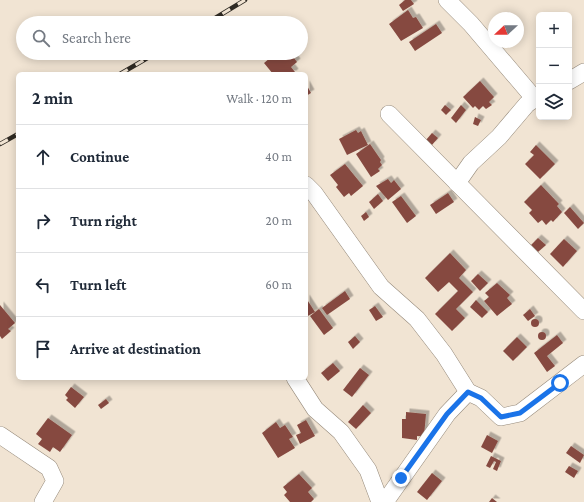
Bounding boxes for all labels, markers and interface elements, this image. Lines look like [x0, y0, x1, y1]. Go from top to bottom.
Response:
north arrow [488, 12, 524, 48]
map controls [536, 12, 572, 120]
button: + [536, 12, 572, 48]
search box [16, 16, 308, 60]
icon: search [30, 27, 52, 49]
text: Search here [62, 30, 131, 46]
button: − [536, 48, 572, 84]
button: layers [536, 84, 572, 120]
text: 2 min [32, 89, 73, 108]
text: Walk · 120 m [226, 91, 292, 106]
icon: ahead [32, 146, 54, 168]
text: Continue [70, 149, 129, 165]
text: 40 m [265, 149, 292, 164]
icon: right [32, 210, 54, 232]
text: Turn right [70, 213, 137, 229]
text: 20 m [266, 213, 292, 228]
icon: left [32, 274, 54, 296]
text: Turn left [70, 277, 126, 293]
text: 60 m [265, 277, 292, 292]
icon: arrive [32, 338, 54, 360]
text: Arrive at destination [70, 341, 201, 357]
route start [551, 374, 569, 392]
route end [392, 469, 410, 487]

